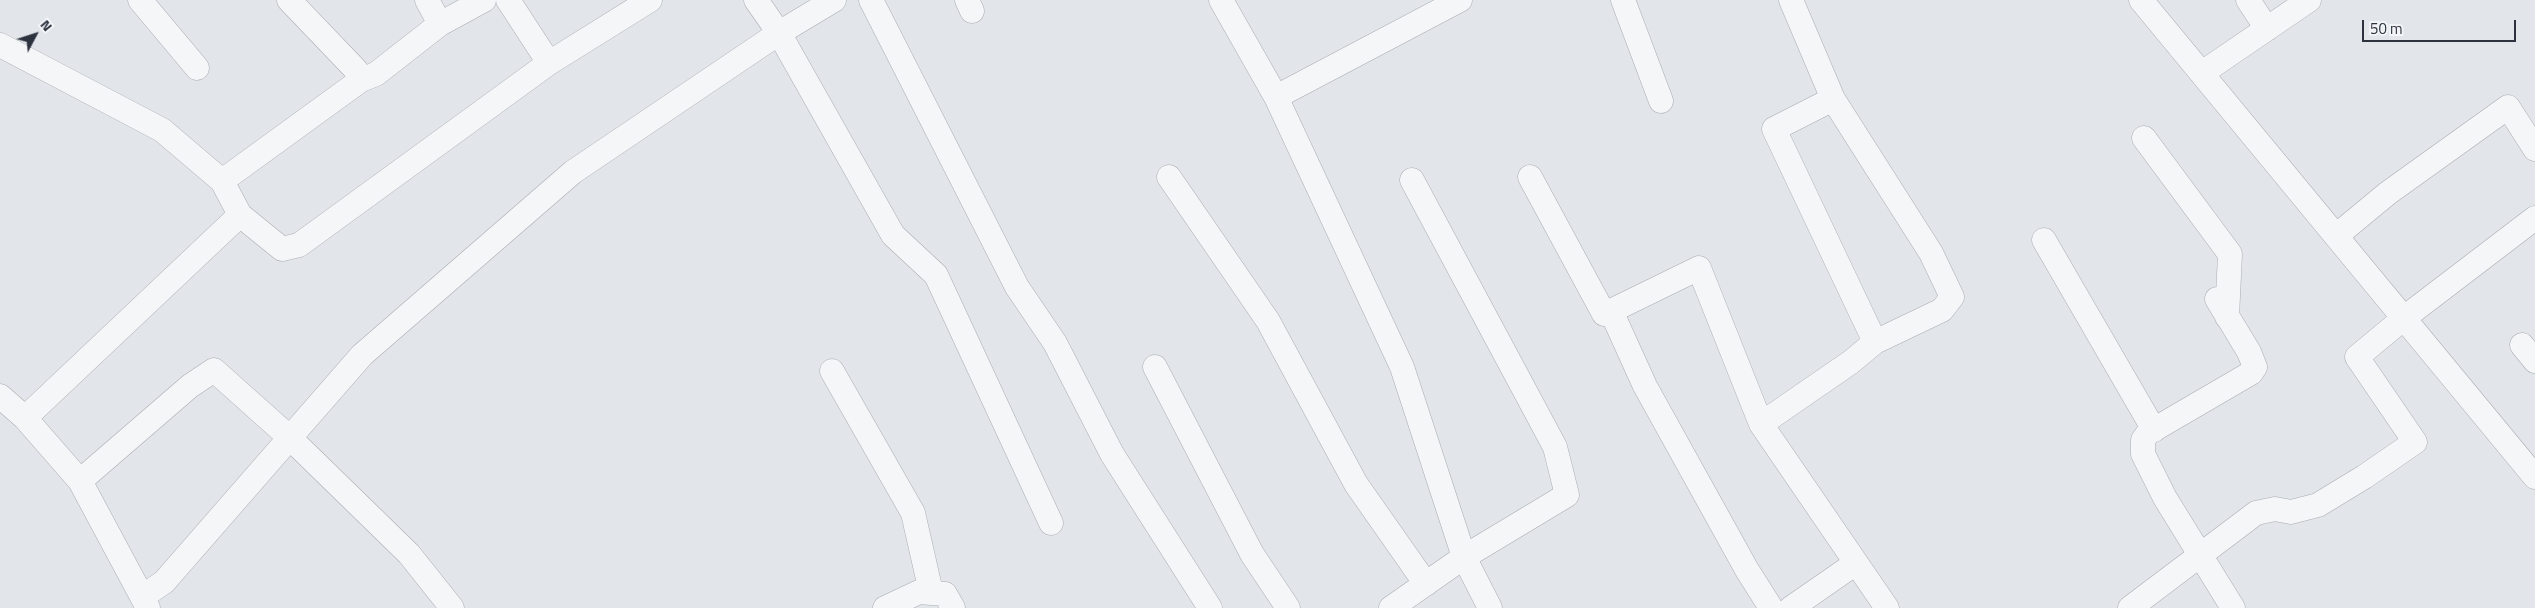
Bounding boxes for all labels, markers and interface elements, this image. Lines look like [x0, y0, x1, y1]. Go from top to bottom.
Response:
north arrow [10, 10, 60, 60]
scale bar [2365, 10, 2519, 42]
text: N [36, 15, 58, 35]
text: 50 m [2370, 17, 2403, 40]

